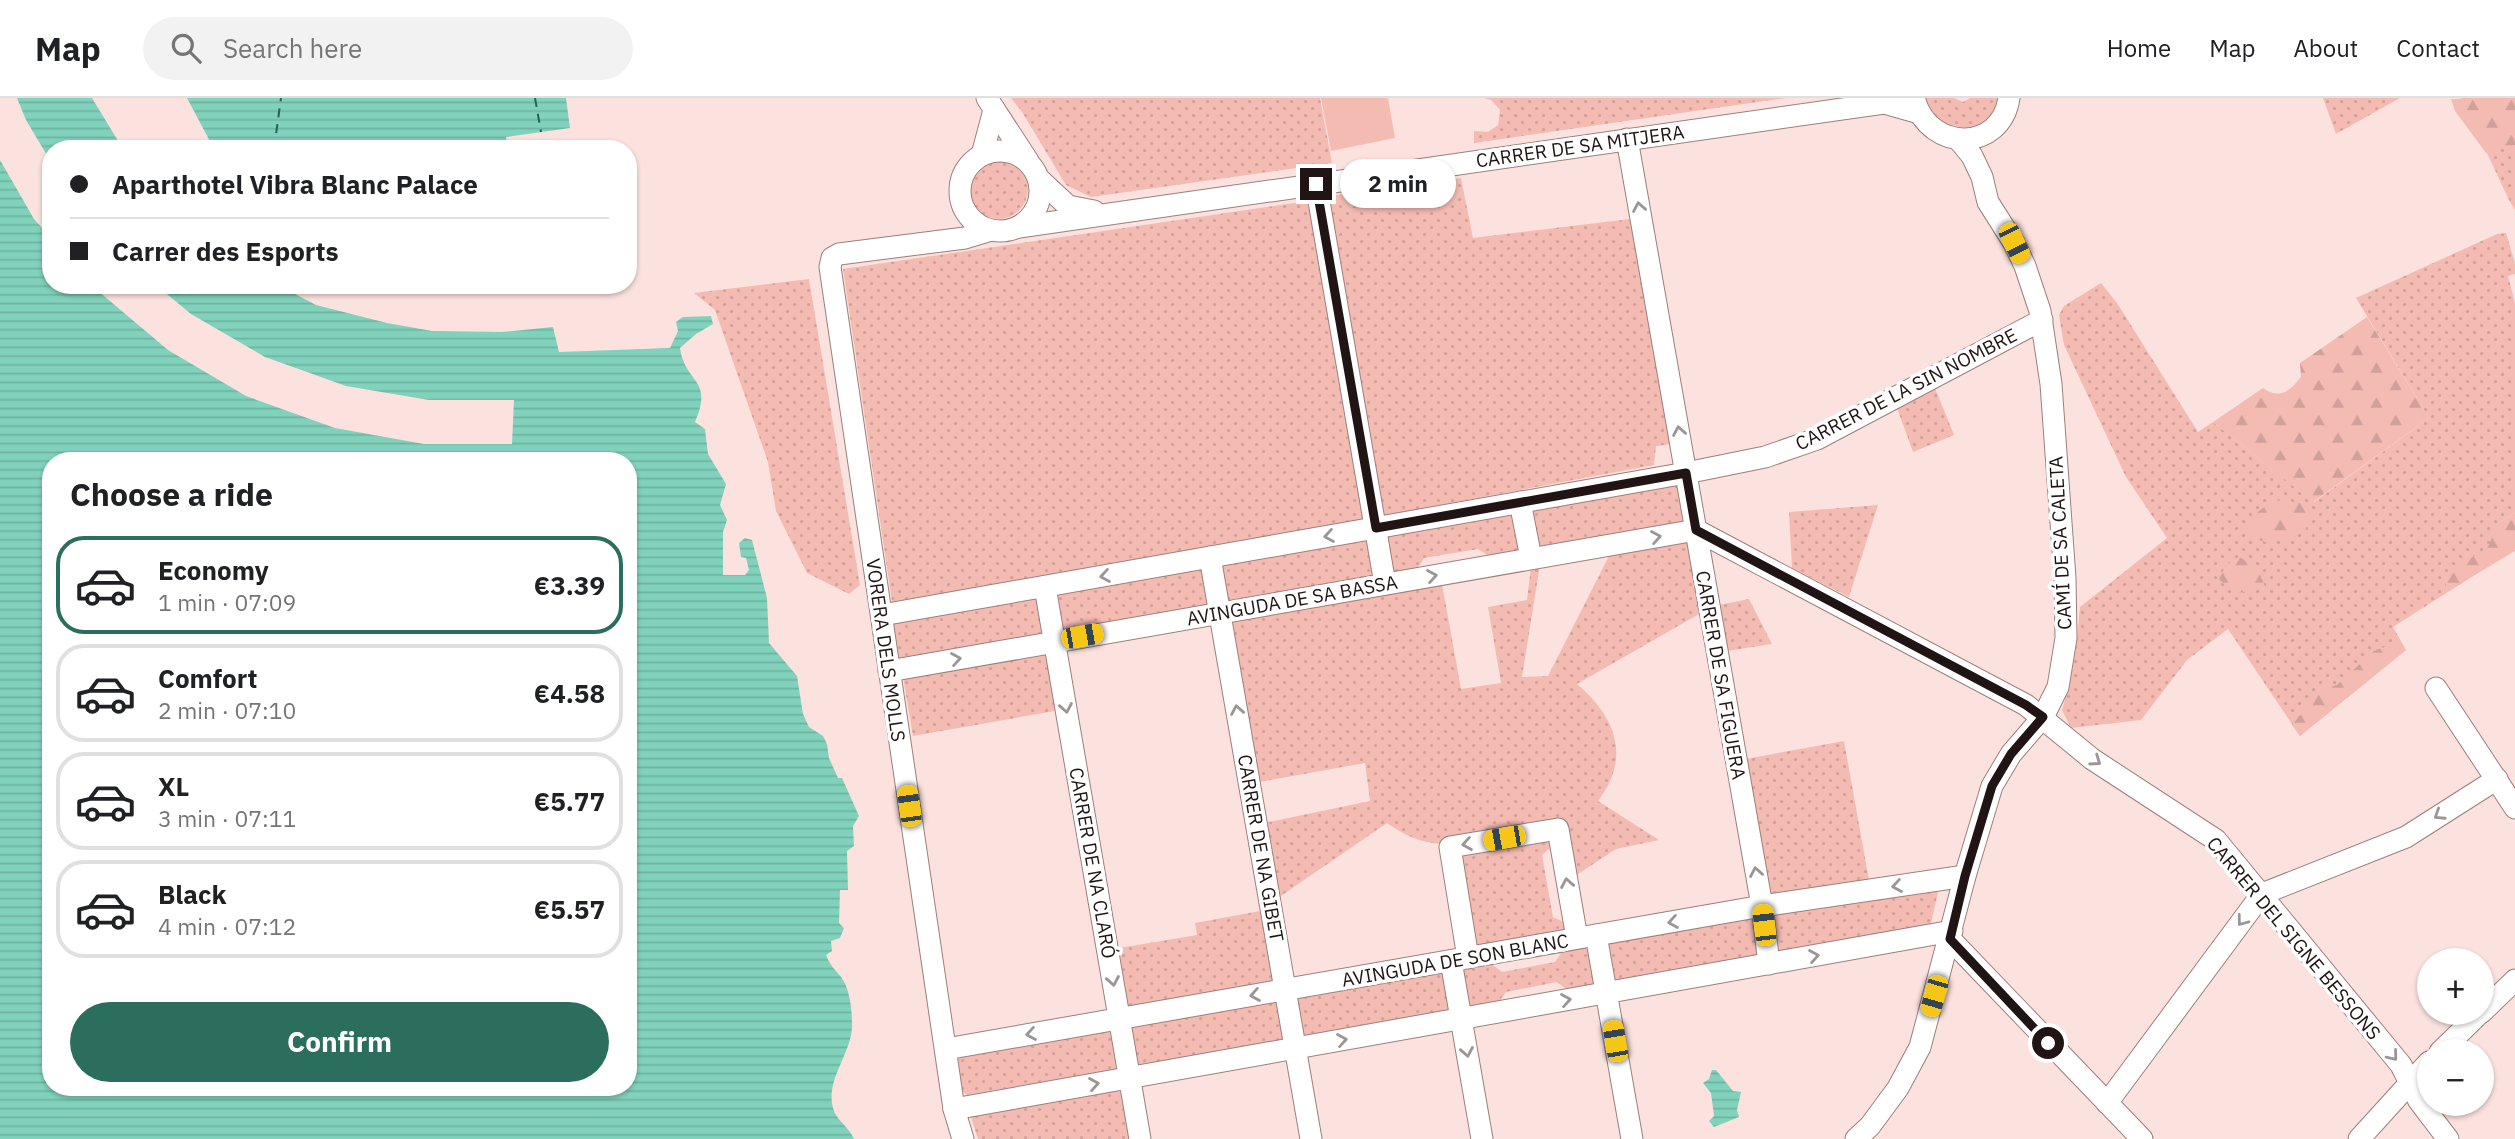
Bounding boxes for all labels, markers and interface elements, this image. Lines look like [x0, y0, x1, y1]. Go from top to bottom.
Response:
search box [143, 17, 633, 80]
text: Map [35, 27, 101, 70]
icon: search [167, 29, 205, 67]
text: Search here [223, 31, 362, 65]
text: Home [2107, 32, 2171, 64]
text: Map [2209, 32, 2255, 64]
text: About [2293, 32, 2358, 64]
text: Contact [2396, 32, 2480, 64]
street label: CARRER DE SA MITJERA [1474, 119, 1686, 173]
callout: 2 min [1340, 160, 1456, 208]
text: Aparthotel Vibra Blanc Palace [112, 167, 478, 201]
route end [1300, 168, 1332, 200]
text: 2 min [1368, 168, 1428, 198]
one-way arrow [1632, 201, 1647, 213]
car [1996, 220, 2033, 266]
text: Carrer des Esports [112, 234, 339, 268]
street label: CARRER DE LA SIN NOMBRE [1791, 323, 2021, 455]
one-way arrow [1672, 425, 1687, 437]
street label: CAMÍ DE SA CALETA [2043, 456, 2077, 630]
text: Choose a ride [70, 473, 273, 515]
one-way arrow [1323, 528, 1335, 543]
one-way arrow [1650, 530, 1662, 545]
text: Economy [158, 553, 269, 587]
icon: car [74, 554, 137, 617]
street label: VORERA DELS MOLLS [861, 557, 911, 743]
text: €3.39 [534, 568, 605, 602]
one-way arrow [1099, 568, 1111, 583]
one-way arrow [1426, 569, 1438, 584]
street label: CARRER DE SA FIGUERA [1691, 569, 1751, 781]
street label: AVINGUDA DE SA BASSA [1185, 570, 1399, 630]
text: 1 min · 07:09 [158, 587, 296, 617]
car [1060, 622, 1105, 650]
one-way arrow [950, 652, 962, 667]
text: Comfort [158, 661, 257, 695]
icon: car [74, 662, 137, 725]
text: €4.58 [534, 676, 605, 710]
text: 2 min · 07:10 [158, 695, 296, 725]
one-way arrow [1058, 702, 1073, 714]
one-way arrow [1230, 704, 1245, 716]
street label: CARRER DE NA GIBET [1233, 753, 1289, 944]
one-way arrow [2088, 753, 2101, 765]
street label: CARRER DE NA CLARÓ [1064, 766, 1122, 960]
text: XL [158, 769, 189, 803]
icon: car [74, 770, 137, 833]
text: €5.77 [534, 784, 605, 818]
car [896, 784, 923, 828]
text: 3 min · 07:11 [158, 803, 296, 833]
one-way arrow [2434, 807, 2447, 820]
car [1482, 824, 1527, 852]
street label: CARRER DEL SIGNE BESSONS [2202, 831, 2386, 1045]
one-way arrow [1461, 836, 1472, 851]
one-way arrow [1749, 866, 1764, 878]
text: Black [158, 877, 226, 911]
one-way arrow [1561, 877, 1576, 889]
icon: car [74, 878, 137, 941]
one-way arrow [1891, 878, 1903, 893]
text: €5.57 [534, 892, 605, 926]
car [1752, 903, 1777, 947]
text: 4 min · 07:12 [158, 911, 296, 941]
one-way arrow [2238, 913, 2250, 925]
one-way arrow [1667, 914, 1679, 929]
street label: AVINGUDA DE SON BLANC [1340, 928, 1570, 992]
map controls [2417, 948, 2494, 1116]
button: + [2417, 948, 2494, 1025]
one-way arrow [1808, 949, 1820, 964]
car [1919, 973, 1950, 1019]
one-way arrow [1105, 975, 1120, 987]
one-way arrow [1250, 987, 1261, 1002]
one-way arrow [1560, 993, 1572, 1008]
button: Confirm [70, 1002, 609, 1082]
car [1602, 1018, 1629, 1064]
one-way arrow [1025, 1026, 1037, 1041]
route start [2032, 1027, 2064, 1059]
one-way arrow [1336, 1033, 1348, 1048]
button: − [2417, 1039, 2494, 1116]
one-way arrow [1459, 1046, 1474, 1058]
one-way arrow [2385, 1048, 2398, 1060]
one-way arrow [1088, 1077, 1100, 1092]

